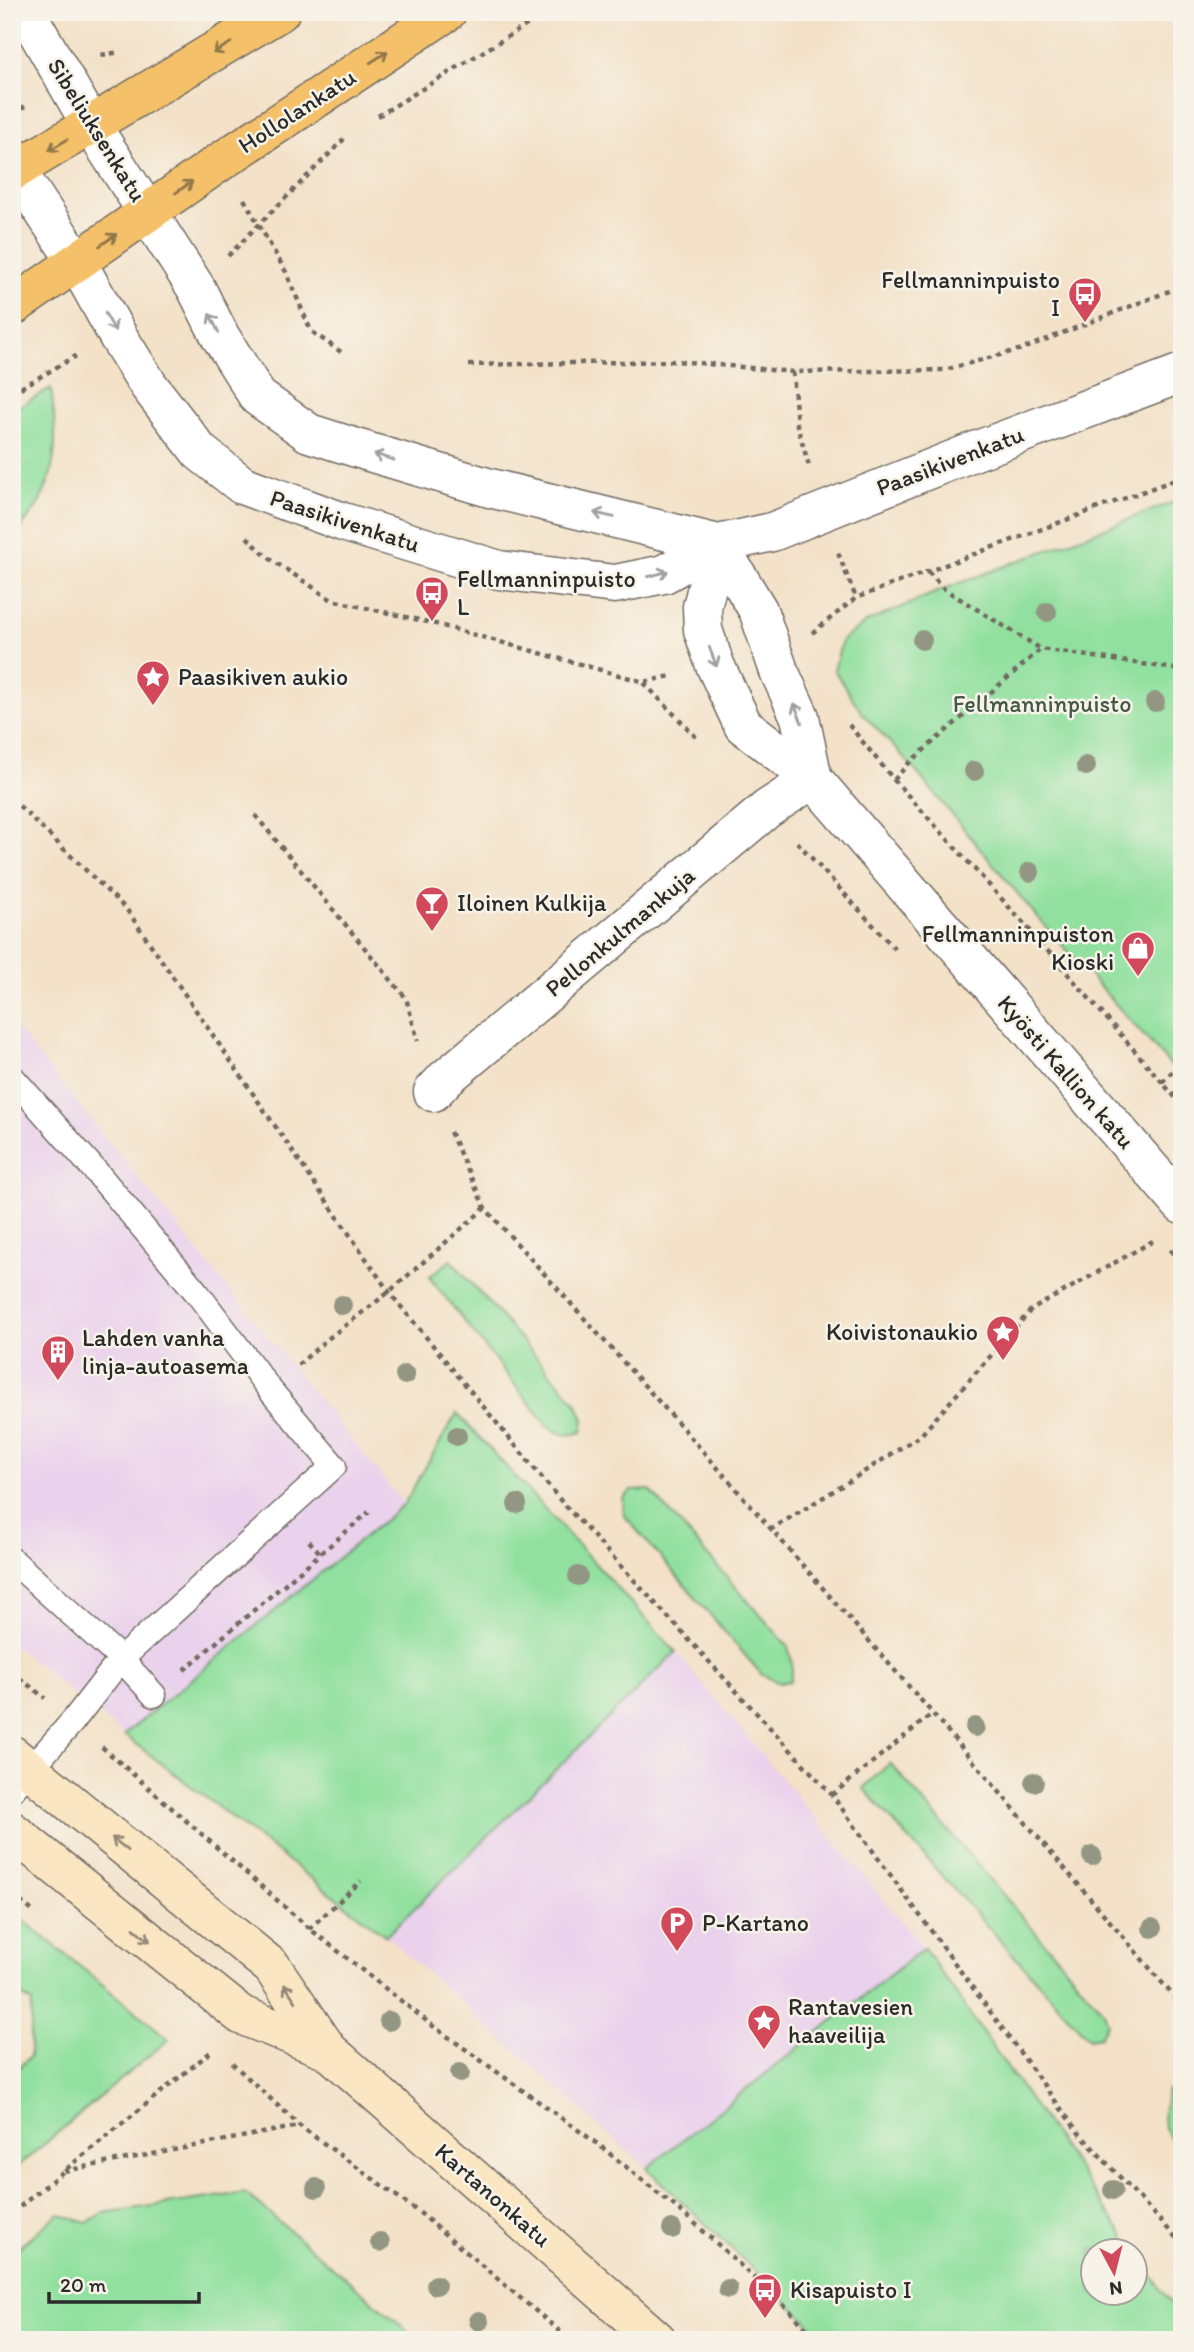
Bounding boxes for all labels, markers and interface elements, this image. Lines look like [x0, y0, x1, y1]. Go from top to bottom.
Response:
one-way arrow [212, 41, 232, 55]
one-way arrow [369, 50, 388, 64]
street label: Sibeliuksenkatu [42, 52, 153, 207]
street label: Hollolankatu [232, 62, 361, 159]
one-way arrow [48, 138, 68, 152]
one-way arrow [174, 180, 193, 194]
one-way arrow [98, 233, 117, 247]
place label: Fellmanninpuisto I [881, 265, 1060, 322]
bus stop icon: Fellmanninpuisto I [1066, 275, 1104, 324]
one-way arrow [103, 311, 117, 331]
one-way arrow [206, 313, 220, 334]
street label: Paasikivenkatu [872, 419, 1028, 502]
one-way arrow [373, 449, 395, 462]
street label: Paasikivenkatu [267, 483, 424, 558]
one-way arrow [593, 508, 616, 521]
place label: Fellmanninpuisto L [457, 564, 636, 621]
one-way arrow [646, 567, 669, 580]
bus stop icon: Fellmanninpuisto L [413, 574, 451, 623]
one-way arrow [707, 646, 720, 668]
place icon: Paasikiven aukio [134, 658, 172, 707]
place label: Paasikiven aukio [178, 662, 348, 691]
park label: Fellmanninpuisto [953, 689, 1131, 718]
one-way arrow [790, 702, 803, 724]
street label: Pellonkulmankuja [539, 860, 701, 1003]
bar icon: Iloinen Kulkija [413, 884, 451, 933]
place label: Iloinen Kulkija [457, 888, 607, 917]
place label: Fellmanninpuiston Kioski [922, 919, 1114, 976]
shop icon: Fellmanninpuiston Kioski [1119, 929, 1157, 978]
street label: Kyösti Kallion katu [992, 989, 1141, 1155]
place icon: Koivistonaukio [984, 1313, 1022, 1362]
place label: Koivistonaukio [826, 1317, 978, 1346]
place label: Lahden vanha linja-autoasema [82, 1323, 249, 1380]
building icon: Lahden vanha linja-autoasema [39, 1333, 77, 1382]
one-way arrow [112, 1836, 130, 1851]
parking icon: P-Kartano [658, 1904, 696, 1953]
place label: P-Kartano [702, 1908, 809, 1937]
one-way arrow [133, 1927, 151, 1942]
one-way arrow [283, 1984, 297, 2004]
place label: Rantavesien haaveilija [788, 1992, 913, 2049]
place icon: Rantavesien haaveilija [745, 2002, 783, 2051]
street label: Kartanonkatu [429, 2136, 557, 2253]
north arrow [1078, 2236, 1148, 2306]
scale bar [49, 2261, 200, 2305]
bus stop icon: Kisapuisto I [746, 2271, 784, 2320]
text: 20 m [60, 2272, 107, 2297]
place label: Kisapuisto I [790, 2275, 912, 2304]
text: N [1108, 2276, 1124, 2301]

